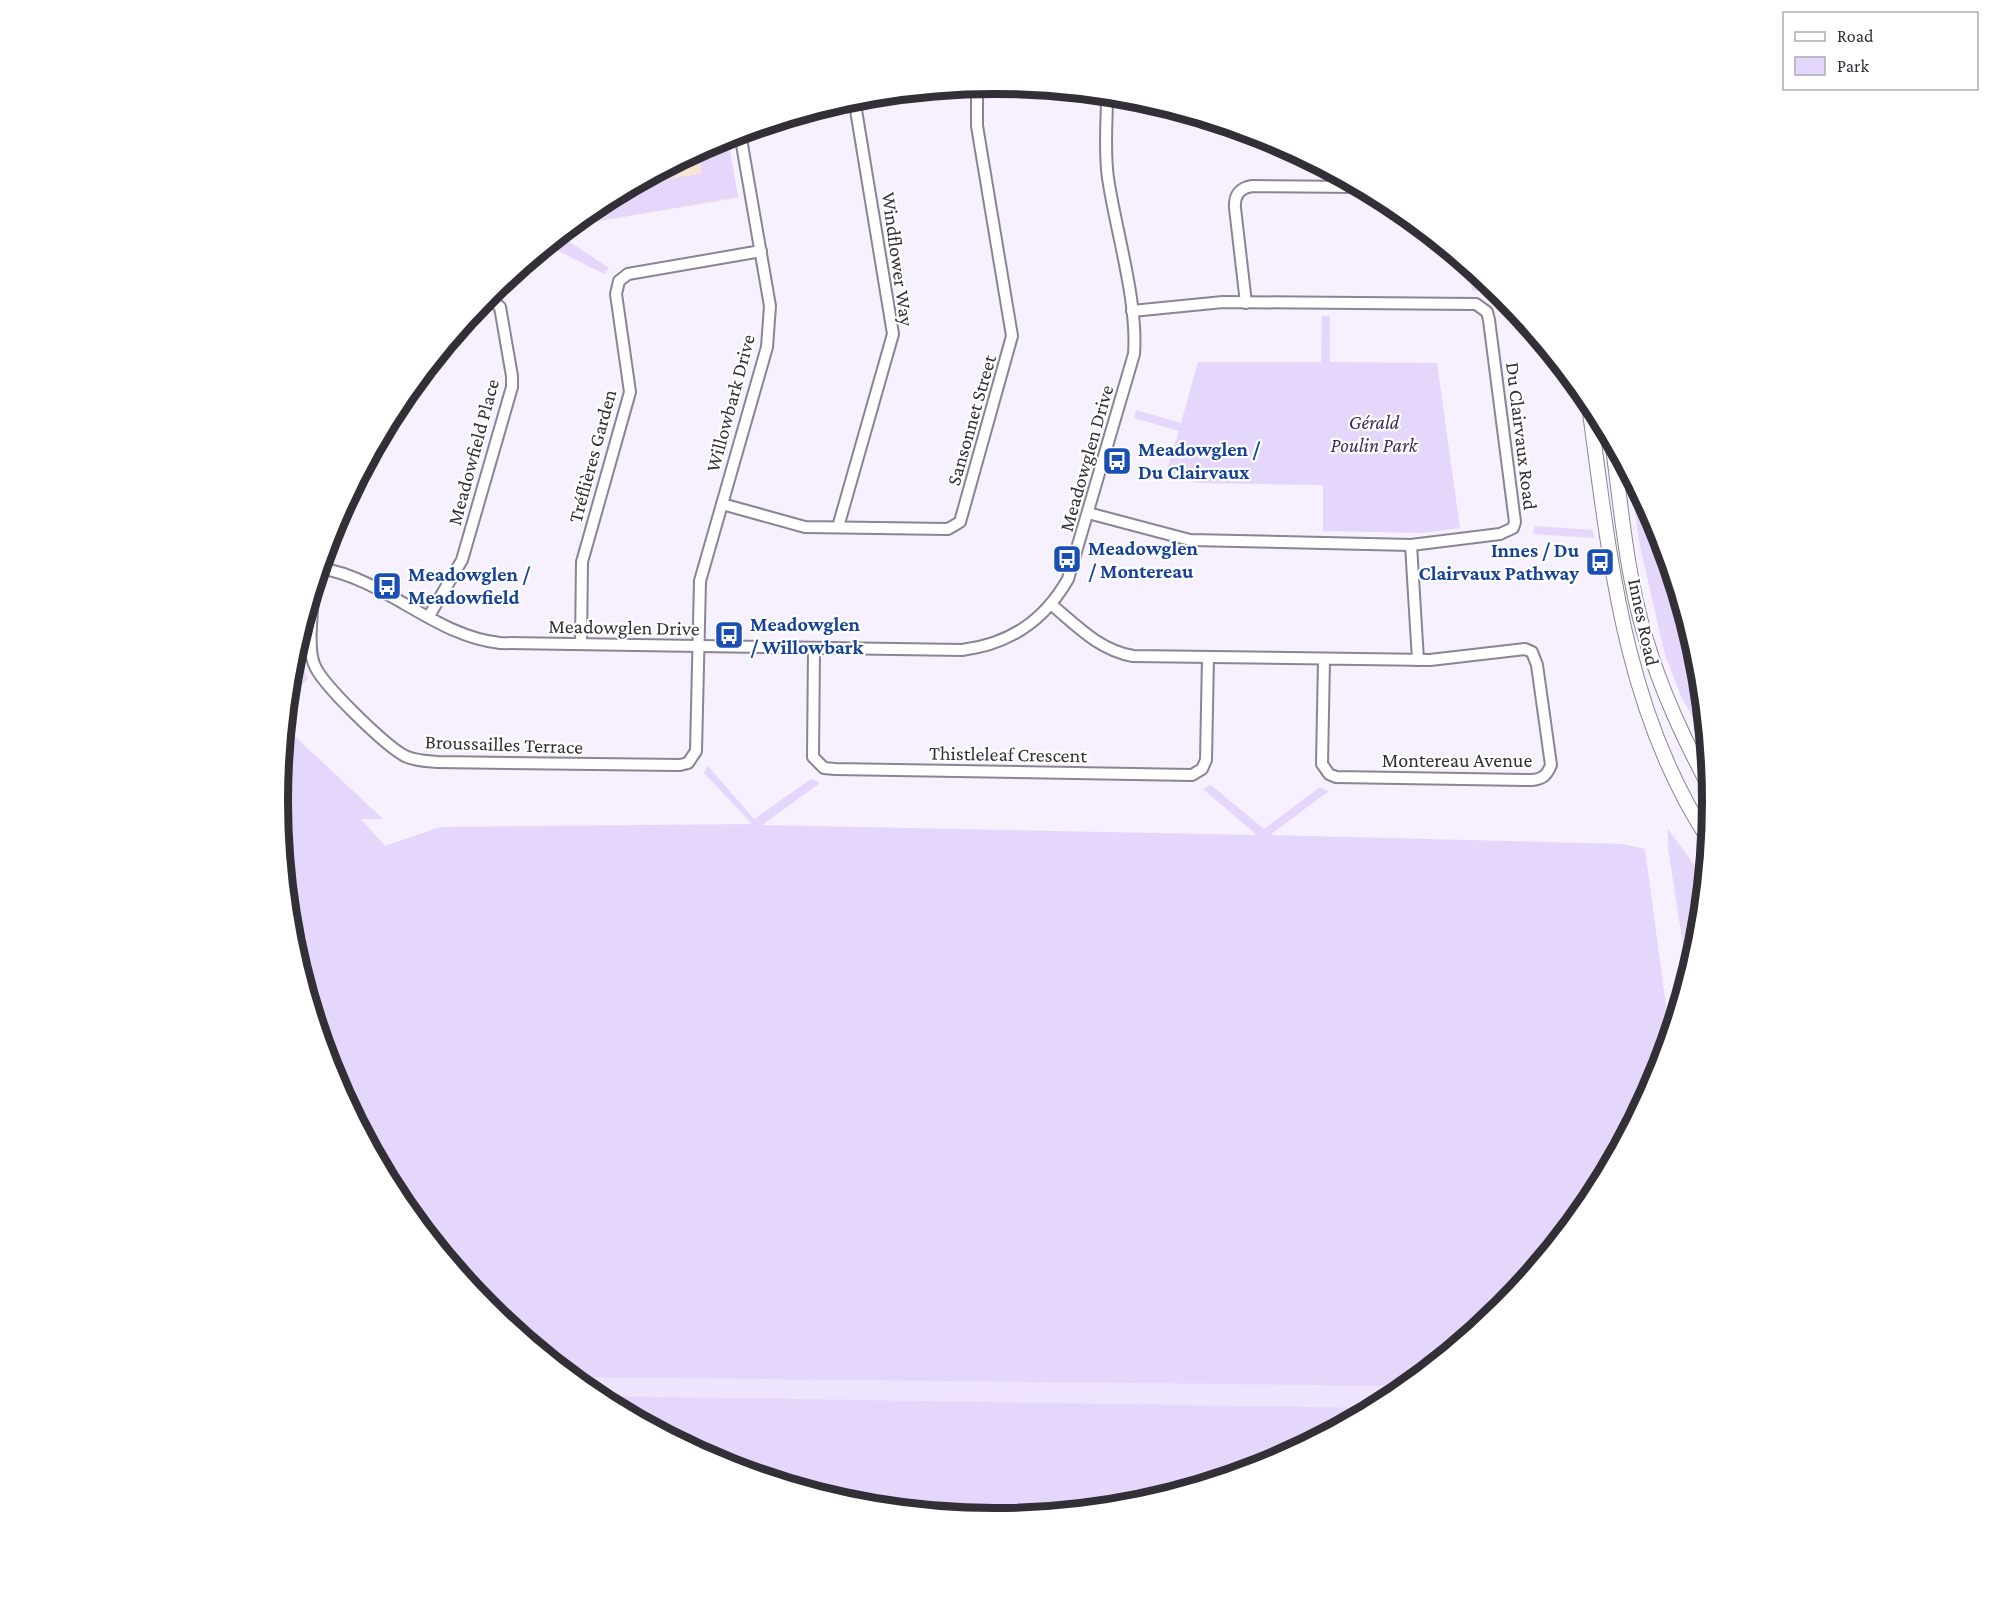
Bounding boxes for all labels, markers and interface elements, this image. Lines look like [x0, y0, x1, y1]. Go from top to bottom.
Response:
legend [1783, 12, 1978, 90]
text: Road [1837, 26, 1874, 46]
text: Park [1837, 56, 1869, 76]
street label: Windflower Way [877, 190, 918, 328]
street label: Willowbark Drive [701, 332, 759, 474]
street label: Sansonnet Street [942, 352, 1000, 488]
street label: Du Clairvaux Road [1502, 361, 1542, 512]
street label: Meadowfield Place [443, 376, 503, 528]
street label: Meadowglen Drive [1055, 382, 1118, 534]
street label: Tréflières Garden [564, 387, 620, 525]
park label: Gérald Poulin Park [1331, 411, 1419, 456]
place label: Meadowglen / Du Clairvaux [1138, 438, 1261, 483]
bus stop icon: Meadowglen / Du Clairvaux [1101, 445, 1133, 477]
place label: Meadowglen / Montereau [1088, 537, 1199, 582]
place label: Innes / Du Clairvaux Pathway [1419, 539, 1580, 584]
bus stop icon: Meadowglen / Montereau [1051, 543, 1083, 575]
bus stop icon: Innes / Du Clairvaux Pathway [1584, 546, 1616, 578]
place label: Meadowglen / Meadowfield [408, 563, 531, 608]
bus stop icon: Meadowglen / Meadowfield [371, 570, 403, 602]
street label: Innes Road [1624, 576, 1664, 668]
place label: Meadowglen / Willowbark [750, 613, 865, 658]
street label: Meadowglen Drive [548, 615, 700, 640]
bus stop icon: Meadowglen / Willowbark [713, 619, 745, 651]
street label: Broussailles Terrace [425, 730, 584, 758]
street label: Thistleleaf Crescent [929, 742, 1087, 766]
street label: Montereau Avenue [1382, 749, 1532, 771]

